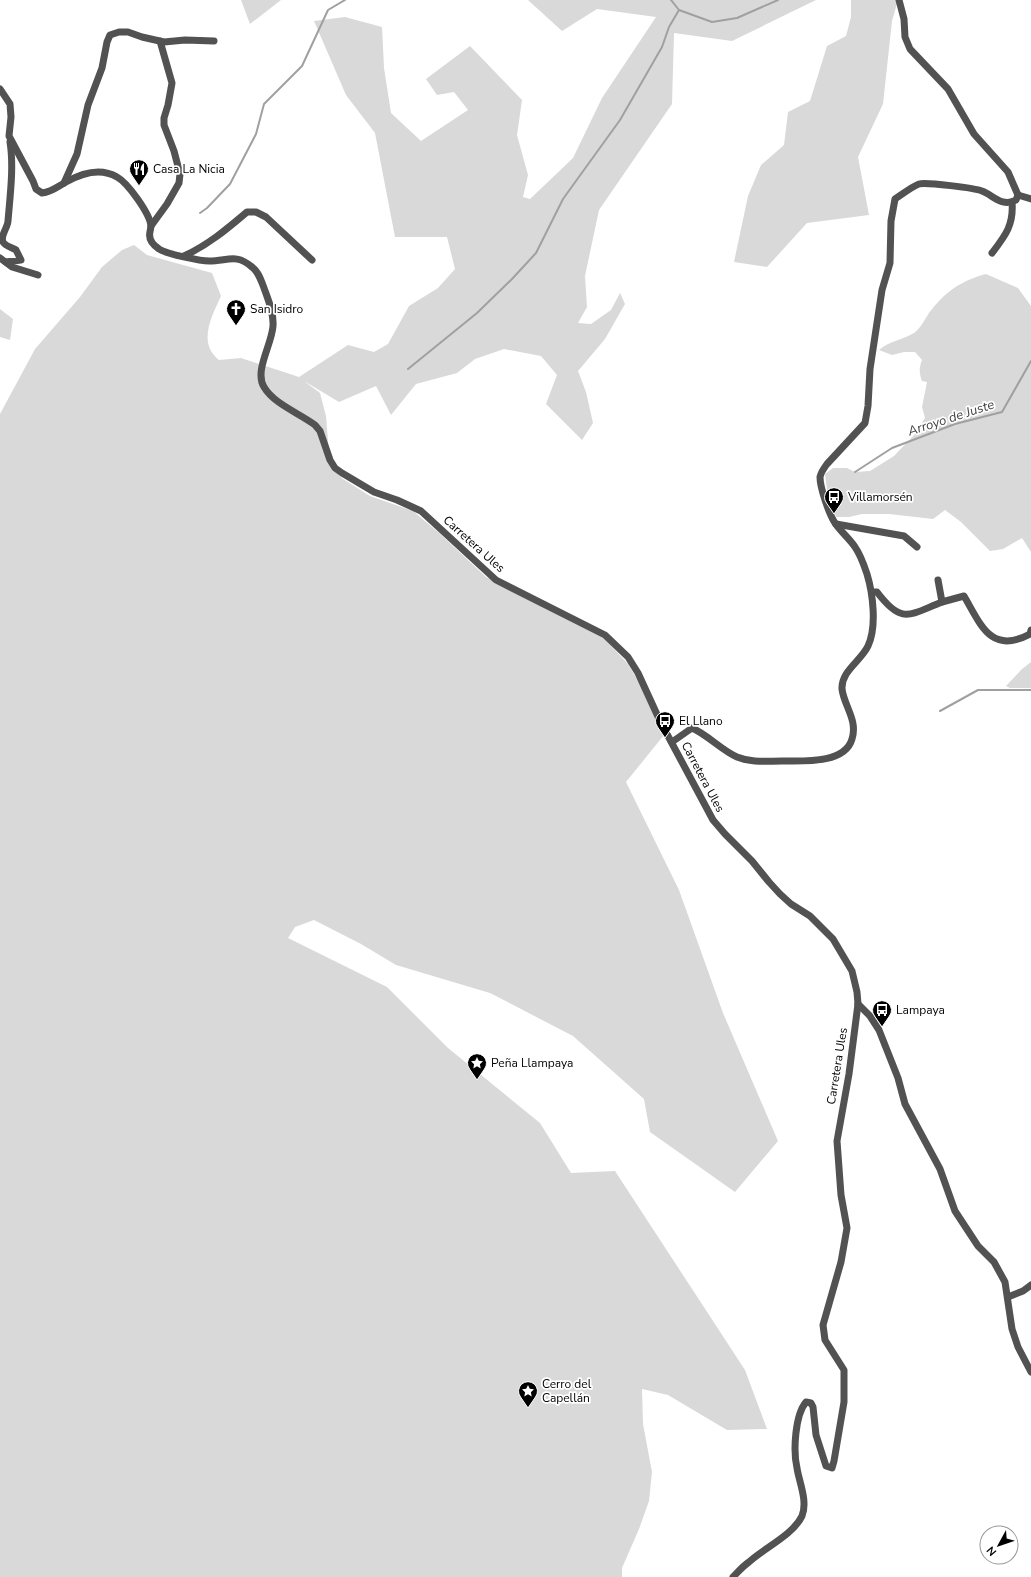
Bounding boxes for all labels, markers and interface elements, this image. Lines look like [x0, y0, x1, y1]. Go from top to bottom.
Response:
restaurant icon: Casa La Nicia [128, 158, 150, 186]
place label: Casa La Nicia [153, 161, 225, 177]
church icon: San Isidro [225, 298, 247, 326]
place label: San Isidro [250, 301, 303, 317]
water label: Arroyo de Juste [905, 396, 997, 441]
bus stop icon: Villamorsén [823, 486, 845, 514]
place label: Villamorsén [847, 489, 913, 505]
street label: Carretera Ules [440, 512, 508, 576]
bus stop icon: El Llano [654, 710, 676, 738]
place label: El Llano [679, 713, 723, 729]
street label: Carretera Ules [678, 739, 728, 815]
bus stop icon: Lampaya [871, 999, 893, 1027]
place label: Lampaya [896, 1002, 945, 1018]
street label: Carretera Ules [823, 1026, 851, 1106]
place icon: Peña Llampaya [466, 1052, 488, 1080]
place label: Peña Llampaya [491, 1055, 573, 1071]
place label: Cerro del Capellán [542, 1376, 592, 1406]
place icon: Cerro del Capellán [517, 1380, 539, 1408]
north arrow [979, 1525, 1019, 1565]
text: N [983, 1543, 1000, 1559]

